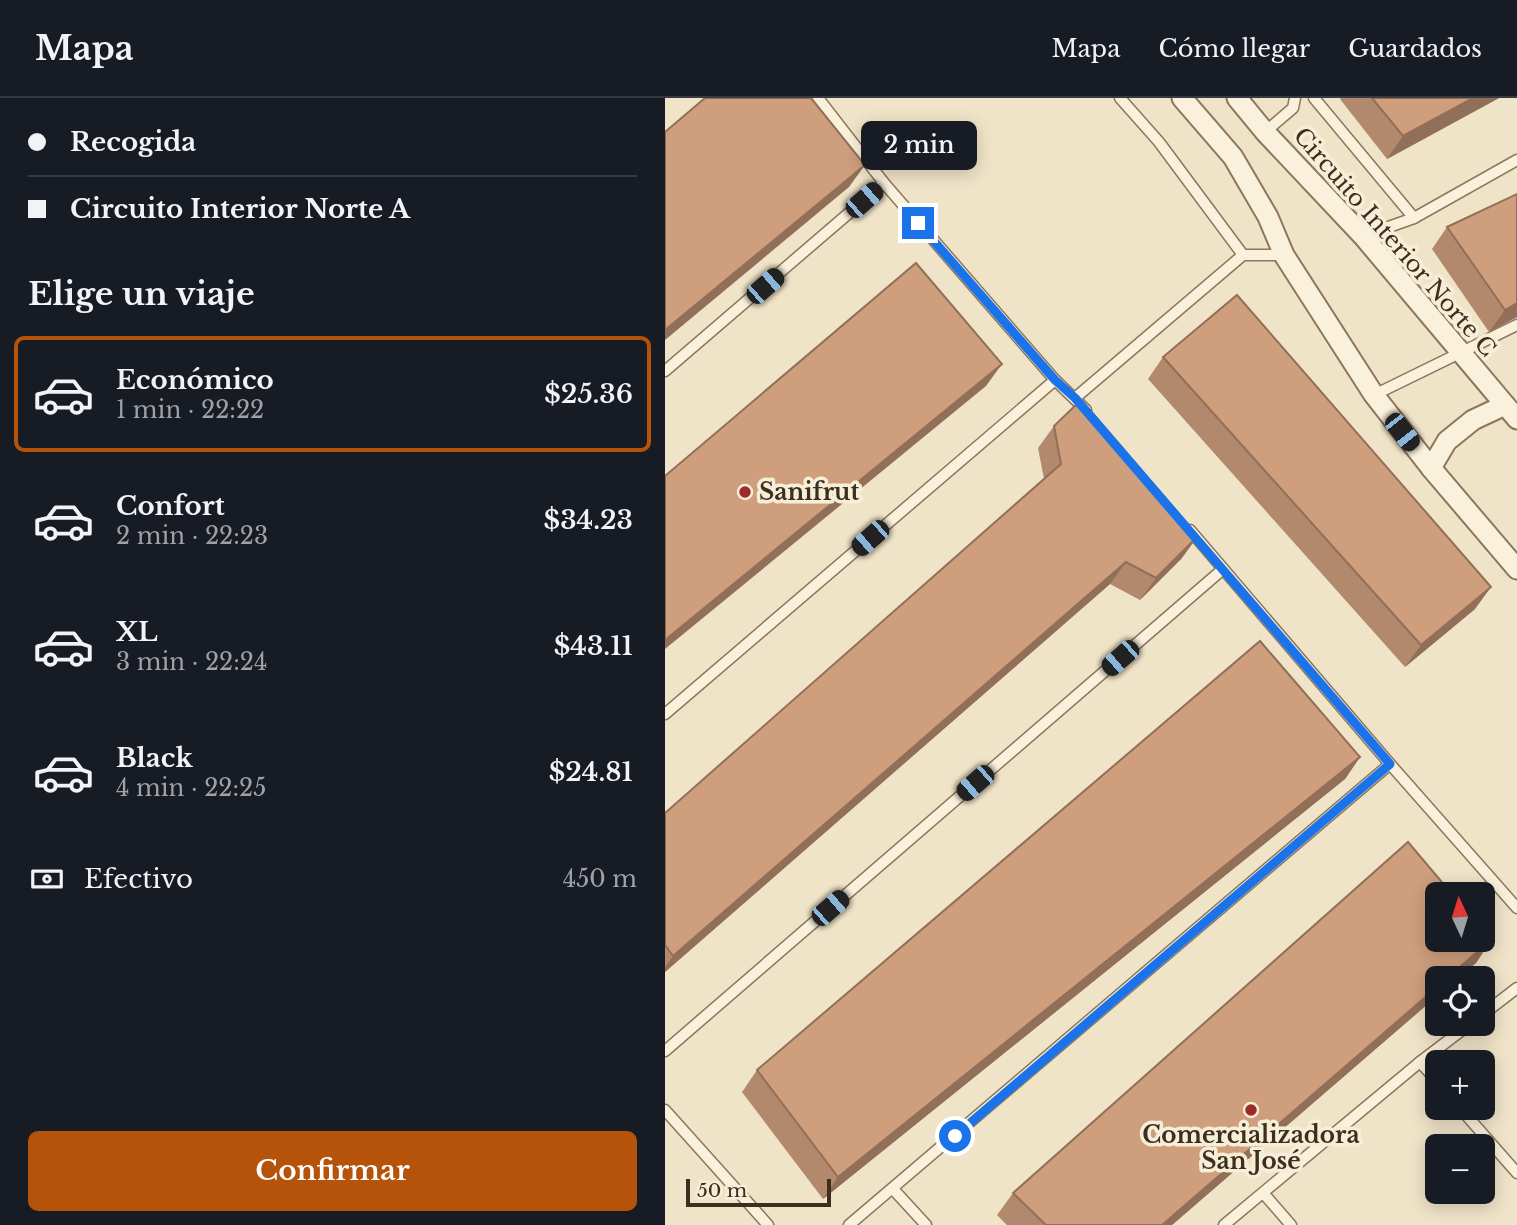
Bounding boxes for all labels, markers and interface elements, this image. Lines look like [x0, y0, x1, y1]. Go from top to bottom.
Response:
text: Mapa [35, 28, 134, 69]
text: Mapa [1051, 34, 1120, 63]
text: Cómo llegar [1158, 34, 1310, 63]
text: Guardados [1348, 34, 1482, 63]
callout: 2 min [860, 122, 976, 170]
street label: Circuito Interior Norte C [1288, 122, 1502, 362]
text: Recogida [70, 126, 196, 158]
text: 2 min [884, 131, 954, 159]
car [842, 178, 887, 222]
text: Circuito Interior Norte A [70, 193, 410, 225]
route end [902, 207, 934, 239]
car [743, 264, 788, 308]
text: Elige un viaje [28, 274, 255, 314]
icon: car [32, 363, 95, 426]
text: Económico [116, 364, 274, 396]
text: $25.36 [544, 378, 633, 410]
text: 1 min · 22:22 [116, 396, 264, 424]
car [1381, 409, 1424, 455]
place label: Sanifrut [759, 478, 859, 506]
marker: Sanifrut [737, 484, 753, 500]
icon: car [32, 489, 95, 552]
text: Confort [116, 490, 225, 522]
text: $34.23 [544, 504, 633, 536]
car [848, 516, 893, 560]
text: 2 min · 22:23 [116, 522, 268, 550]
icon: car [32, 615, 95, 678]
text: XL [116, 616, 158, 648]
text: $43.11 [554, 630, 633, 662]
car [1098, 636, 1143, 680]
text: 3 min · 22:24 [116, 648, 267, 676]
icon: car [32, 741, 95, 804]
text: Black [116, 742, 193, 774]
text: $24.81 [549, 756, 633, 788]
car [953, 761, 998, 805]
text: 4 min · 22:25 [116, 774, 266, 802]
icon: cash [28, 860, 66, 898]
text: Efectivo [84, 863, 193, 895]
text: 450 m [563, 865, 637, 893]
north arrow [1425, 882, 1495, 952]
map controls [1425, 882, 1495, 1204]
car [808, 886, 853, 930]
button: locate [1425, 966, 1495, 1036]
button: + [1425, 1050, 1495, 1120]
marker: Comercializadora San José [1243, 1102, 1259, 1118]
route start [939, 1120, 971, 1152]
place label: Comercializadora San José [1142, 1121, 1360, 1175]
button: Confirmar [28, 1131, 637, 1211]
button: − [1425, 1134, 1495, 1204]
scale bar [686, 1176, 831, 1208]
text: 50 m [697, 1179, 747, 1202]

